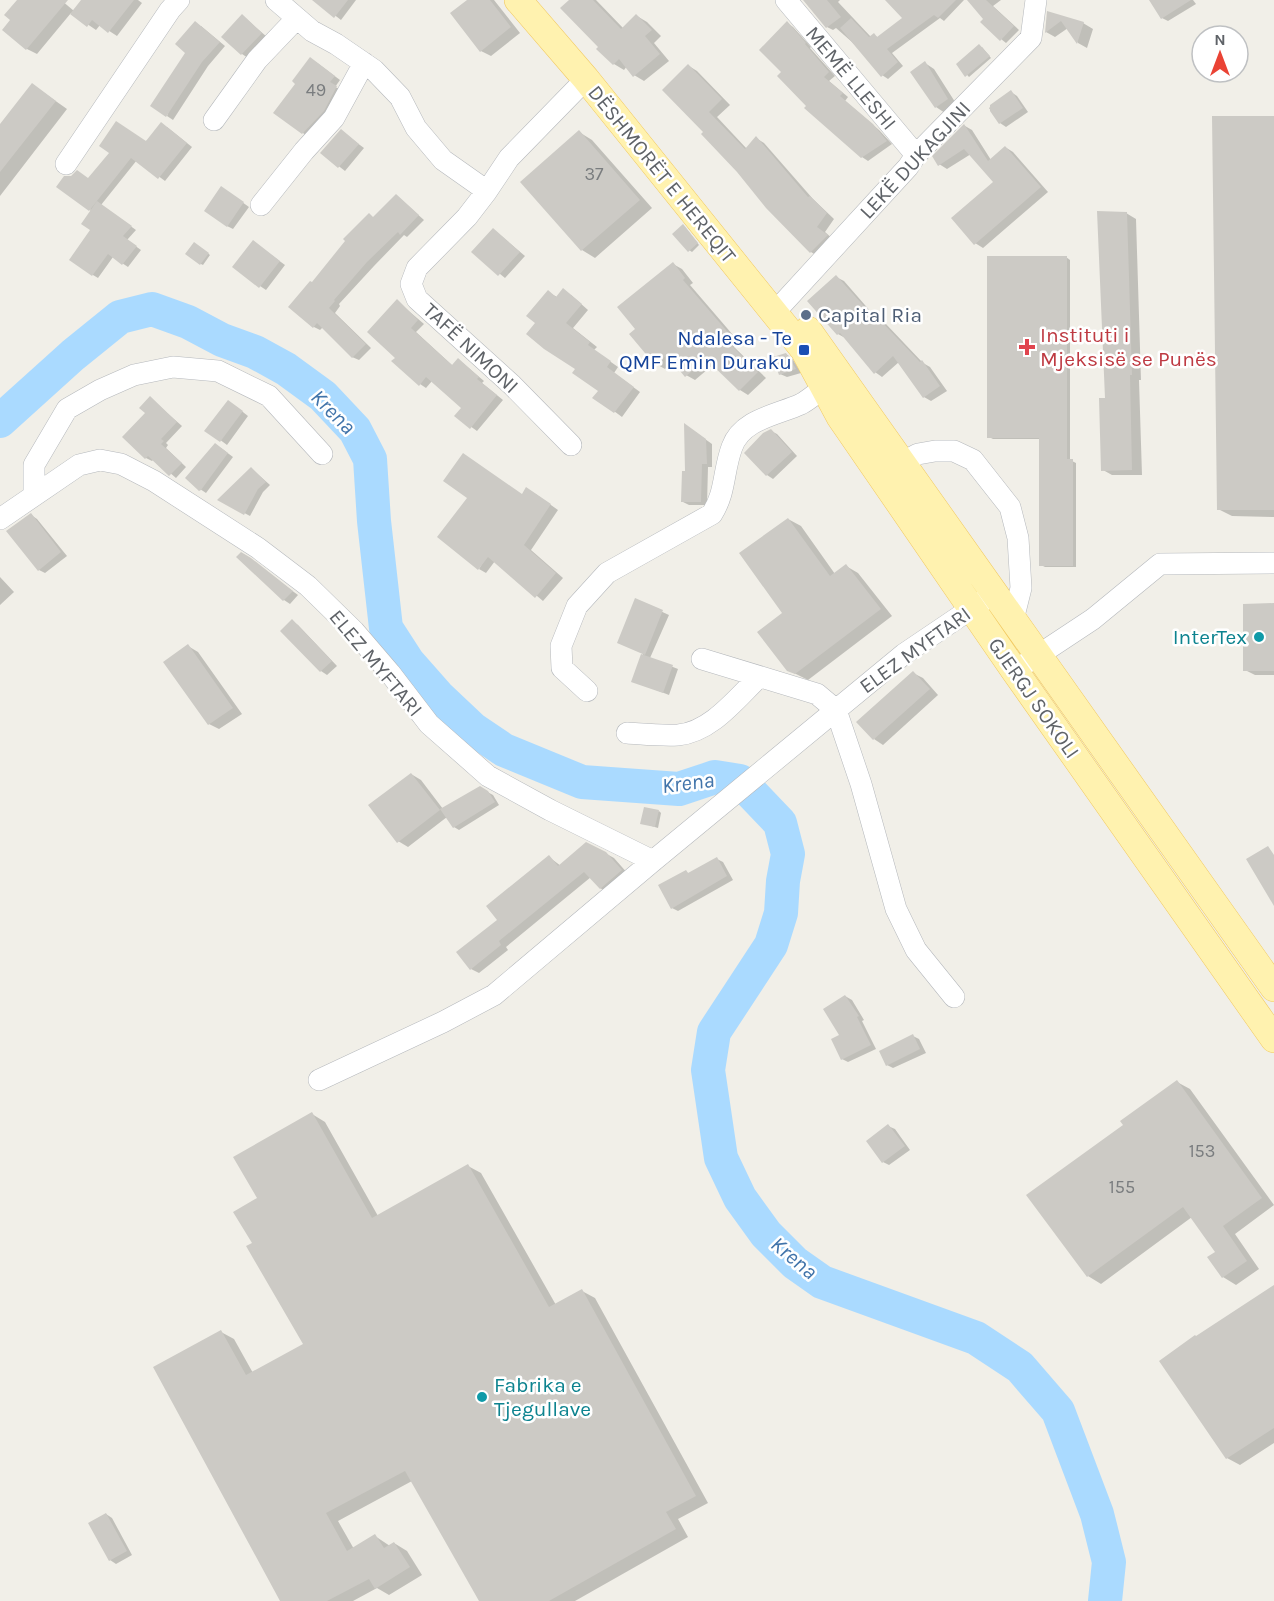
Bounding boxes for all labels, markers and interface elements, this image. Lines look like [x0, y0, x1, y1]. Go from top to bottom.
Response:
street label: MEMË LLESHI [801, 21, 901, 135]
north arrow [1190, 24, 1250, 84]
text: N [1214, 30, 1226, 49]
house number: 49 [306, 79, 326, 101]
street label: DËSHMORËT E HEREQIT [583, 80, 741, 268]
street label: LEKË DUKAGJINI [854, 96, 976, 224]
house number: 37 [584, 163, 604, 185]
street label: TAFË NIMONI [418, 298, 524, 398]
place label: Capital Ria [818, 303, 922, 327]
marker: Capital Ria [799, 308, 813, 322]
place label: Instituti i Mjeksisë se Punës [1040, 323, 1217, 371]
place label: Ndalesa - Te QMF Emin Duraku [619, 326, 792, 374]
marker: Instituti i Mjeksisë se Punës [1018, 338, 1036, 356]
marker: Ndalesa - Te QMF Emin Duraku [797, 343, 811, 357]
water label: Krena [305, 384, 361, 440]
street label: ELEZ MYFTARI [855, 602, 975, 698]
street label: ELEZ MYFTARI [325, 605, 427, 721]
place label: InterTex [1173, 625, 1247, 649]
marker: InterTex [1252, 630, 1266, 644]
street label: GJERGJ SOKOLI [983, 633, 1085, 763]
water label: Krena [660, 767, 716, 799]
house number: 153 [1189, 1140, 1215, 1162]
house number: 155 [1109, 1176, 1135, 1198]
water label: Krena [765, 1231, 823, 1285]
place label: Fabrika e Tjegullave [494, 1373, 591, 1421]
marker: Fabrika e Tjegullave [475, 1390, 489, 1404]

